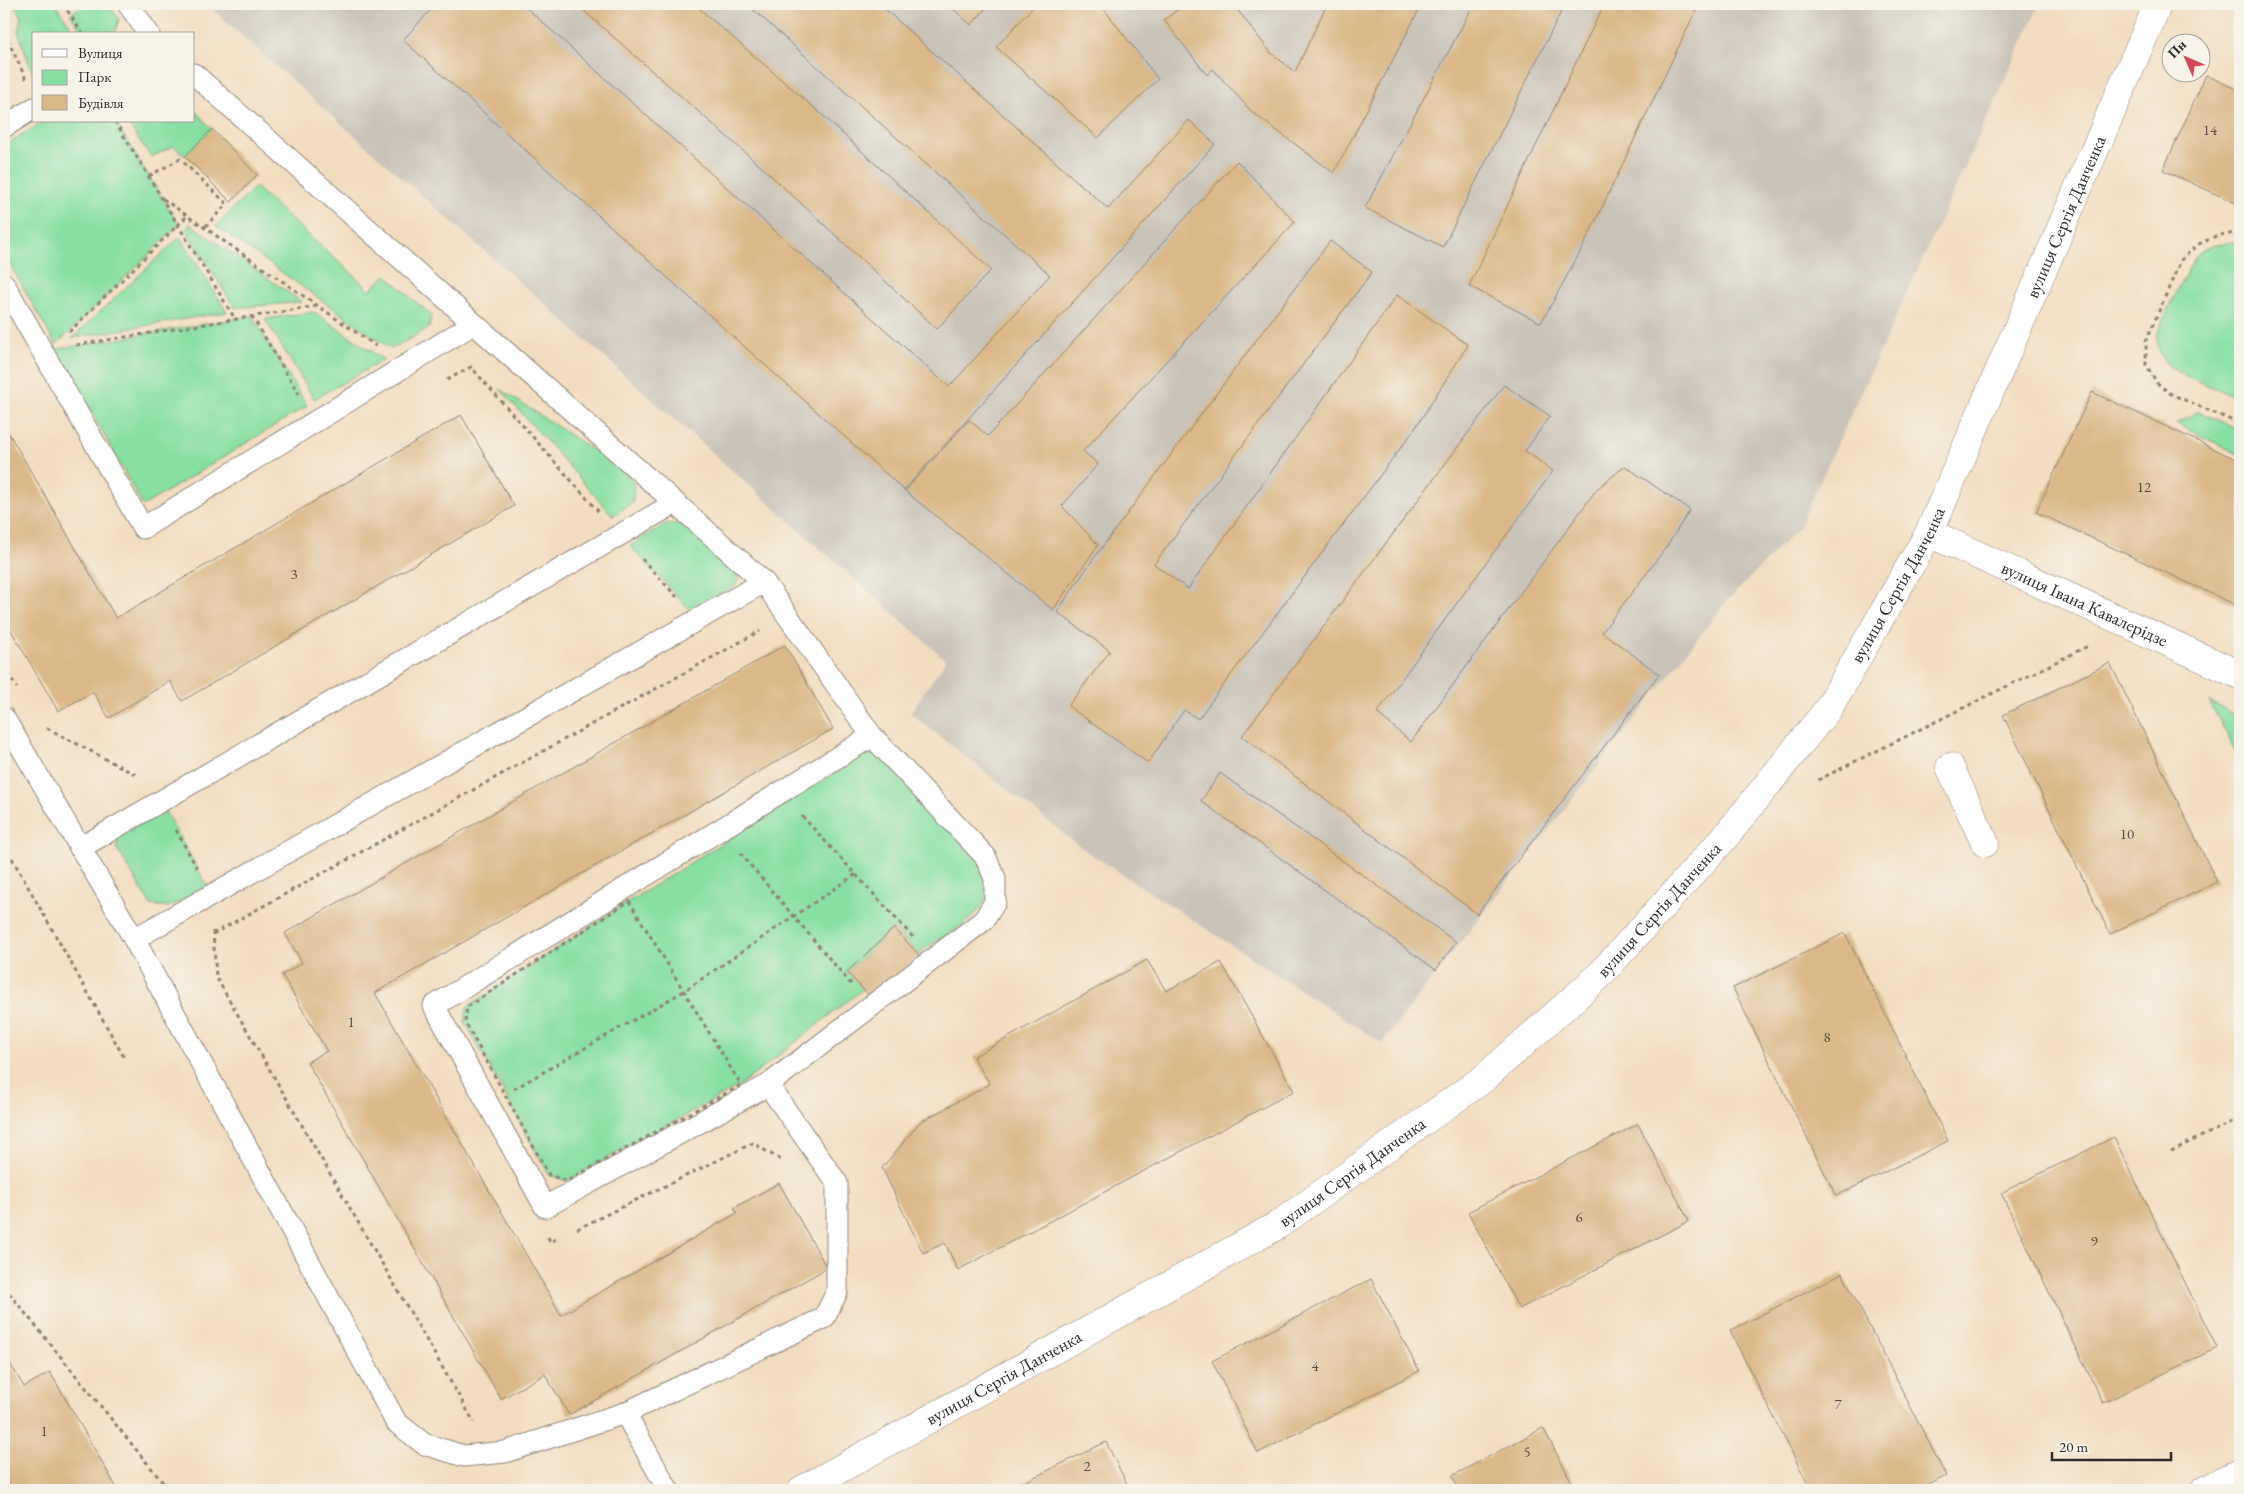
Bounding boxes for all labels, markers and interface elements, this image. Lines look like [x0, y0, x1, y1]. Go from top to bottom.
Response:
legend [32, 32, 195, 122]
north arrow [2162, 32, 2212, 82]
text: Пн [2164, 36, 2190, 62]
text: Вулиця [78, 43, 123, 62]
text: Парк [78, 67, 111, 86]
text: Будівля [78, 93, 124, 112]
house number: 14 [2203, 120, 2218, 139]
street label: вулиця Сергія Данченка [2020, 131, 2111, 301]
house number: 12 [2137, 477, 2152, 496]
street label: вулиця Сергія Данченка [1845, 503, 1950, 667]
street label: вулиця Івана Кавалерідзе [1998, 556, 2172, 652]
house number: 3 [290, 564, 298, 583]
house number: 10 [2120, 824, 2134, 843]
street label: вулиця Сергія Данченка [1591, 836, 1726, 982]
house number: 1 [347, 1012, 355, 1031]
house number: 8 [1823, 1027, 1831, 1046]
street label: вулиця Сергія Данченка [1274, 1111, 1431, 1232]
house number: 6 [1575, 1207, 1583, 1226]
house number: 9 [2090, 1231, 2098, 1250]
street label: вулиця Сергія Данченка [922, 1324, 1086, 1430]
house number: 4 [1311, 1356, 1319, 1375]
house number: 7 [1834, 1394, 1842, 1413]
house number: 1 [40, 1421, 48, 1440]
scale bar [2052, 1429, 2170, 1461]
text: 20 m [2059, 1437, 2088, 1456]
house number: 5 [1523, 1442, 1531, 1461]
house number: 2 [1083, 1456, 1091, 1475]

